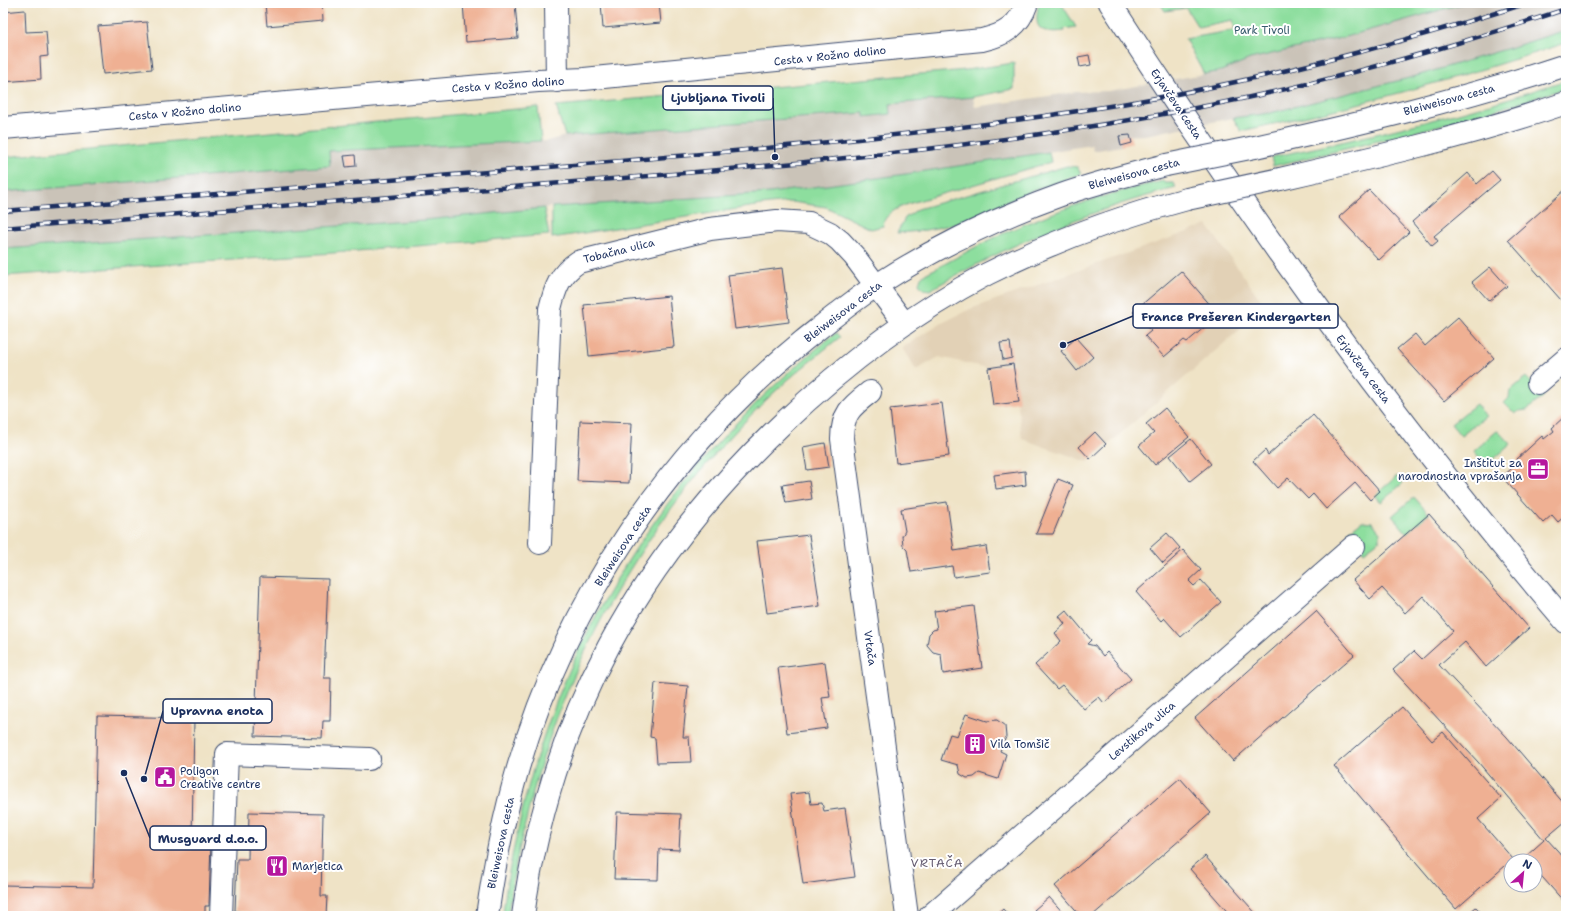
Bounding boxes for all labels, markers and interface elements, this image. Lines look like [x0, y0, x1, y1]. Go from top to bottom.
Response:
park label: Park Tivoli [1234, 23, 1290, 38]
street label: Cesta v Rožno dolino [773, 43, 887, 69]
street label: Erjavčeva cesta [1147, 66, 1205, 142]
street label: Cesta v Rožno dolino [451, 74, 565, 96]
street label: Bleiweisova cesta [1402, 81, 1496, 119]
callout: Ljubljana Tivoli [663, 86, 773, 110]
text: Ljubljana Tivoli [671, 90, 766, 106]
street label: Cesta v Rožno dolino [128, 100, 242, 124]
street label: Bleiweisova cesta [1087, 155, 1181, 193]
street label: Tobačna ulica [582, 235, 656, 267]
street label: Bleiweisova cesta [801, 278, 885, 346]
callout: France Prešeren Kindergarten [1133, 304, 1338, 328]
text: France Prešeren Kindergarten [1141, 309, 1331, 325]
street label: Erjavčeva cesta [1332, 332, 1394, 406]
place label: Inštitut za narodnostna vprašanja [1398, 456, 1522, 484]
office icon: Inštitut za narodnostna vprašanja [1525, 456, 1551, 482]
street label: Bleiweisova cesta [591, 503, 655, 589]
street label: Vrtača [860, 630, 880, 667]
street label: Levstikova ulica [1105, 698, 1179, 764]
callout: Upravna enota [163, 699, 272, 723]
text: Upravna enota [170, 703, 264, 719]
building icon: Vila Tomšič [962, 731, 988, 757]
place label: Vila Tomšič [990, 737, 1050, 752]
public building icon: Poligon Creative centre [152, 764, 178, 790]
place label: Poligon Creative centre [180, 764, 261, 792]
street label: Bleiweisova cesta [484, 796, 518, 890]
callout: Musguard d.o.o. [150, 826, 266, 850]
text: Musguard d.o.o. [158, 831, 259, 847]
restaurant icon: Marjetica [264, 853, 290, 879]
north arrow [1503, 853, 1543, 893]
district label: VRTAČA [911, 855, 963, 871]
text: N [1520, 856, 1535, 873]
place label: Marjetica [292, 859, 343, 874]

